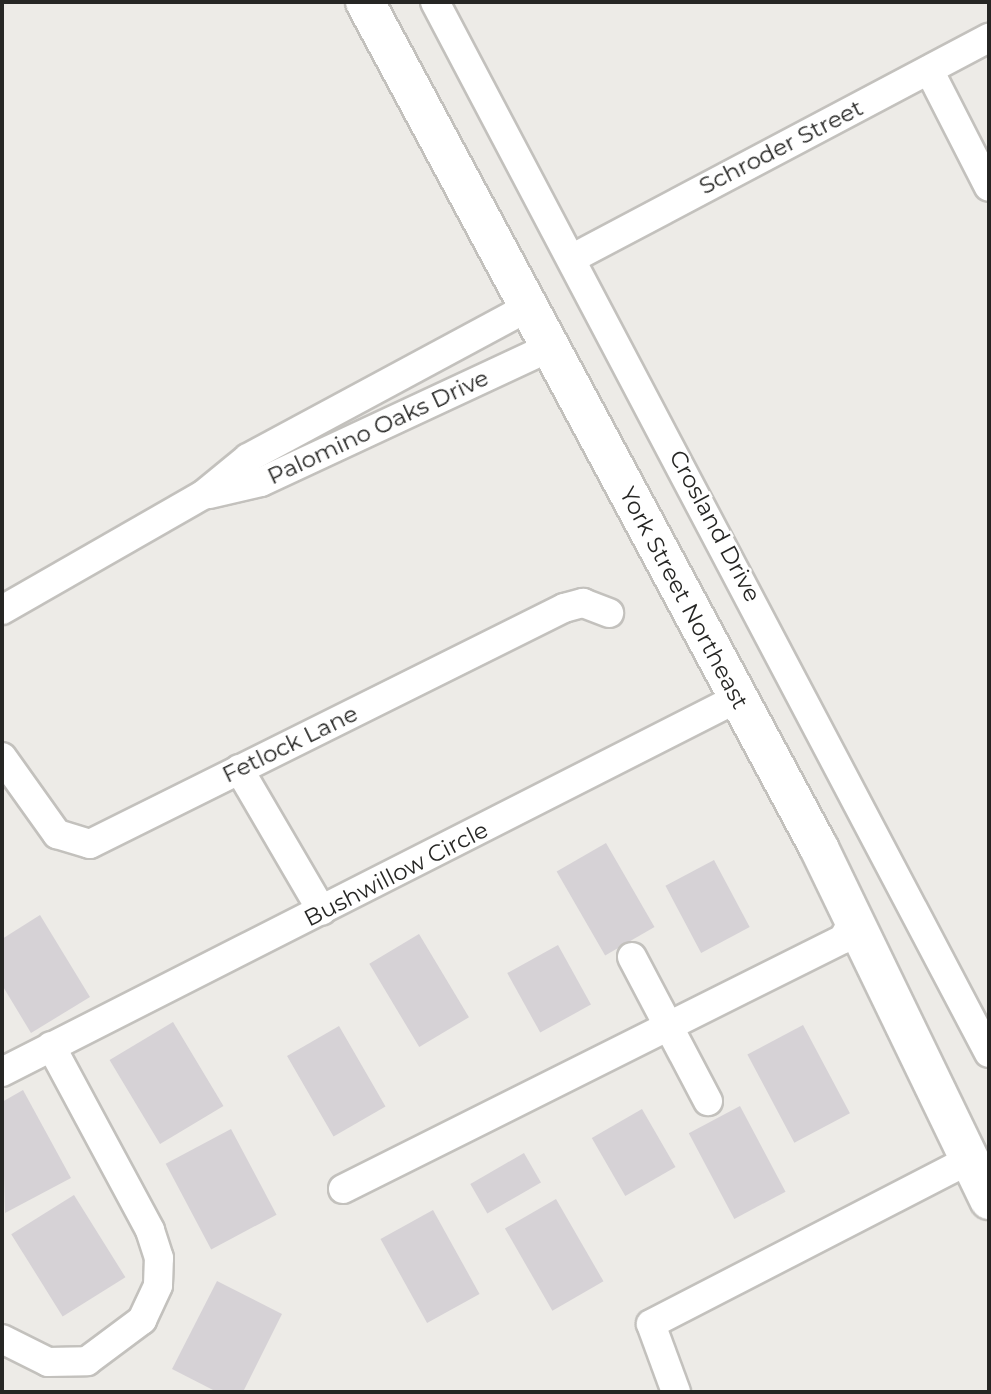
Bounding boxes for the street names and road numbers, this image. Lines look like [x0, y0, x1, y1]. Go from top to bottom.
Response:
street label: Schroder Street [695, 94, 867, 200]
street label: Palomino Oaks Drive [263, 364, 493, 490]
street label: Crosland Drive [663, 445, 767, 607]
street label: York Street Northeast [614, 482, 754, 714]
street label: Fetlock Lane [218, 699, 362, 789]
street label: Bushwillow Circle [299, 816, 493, 932]

